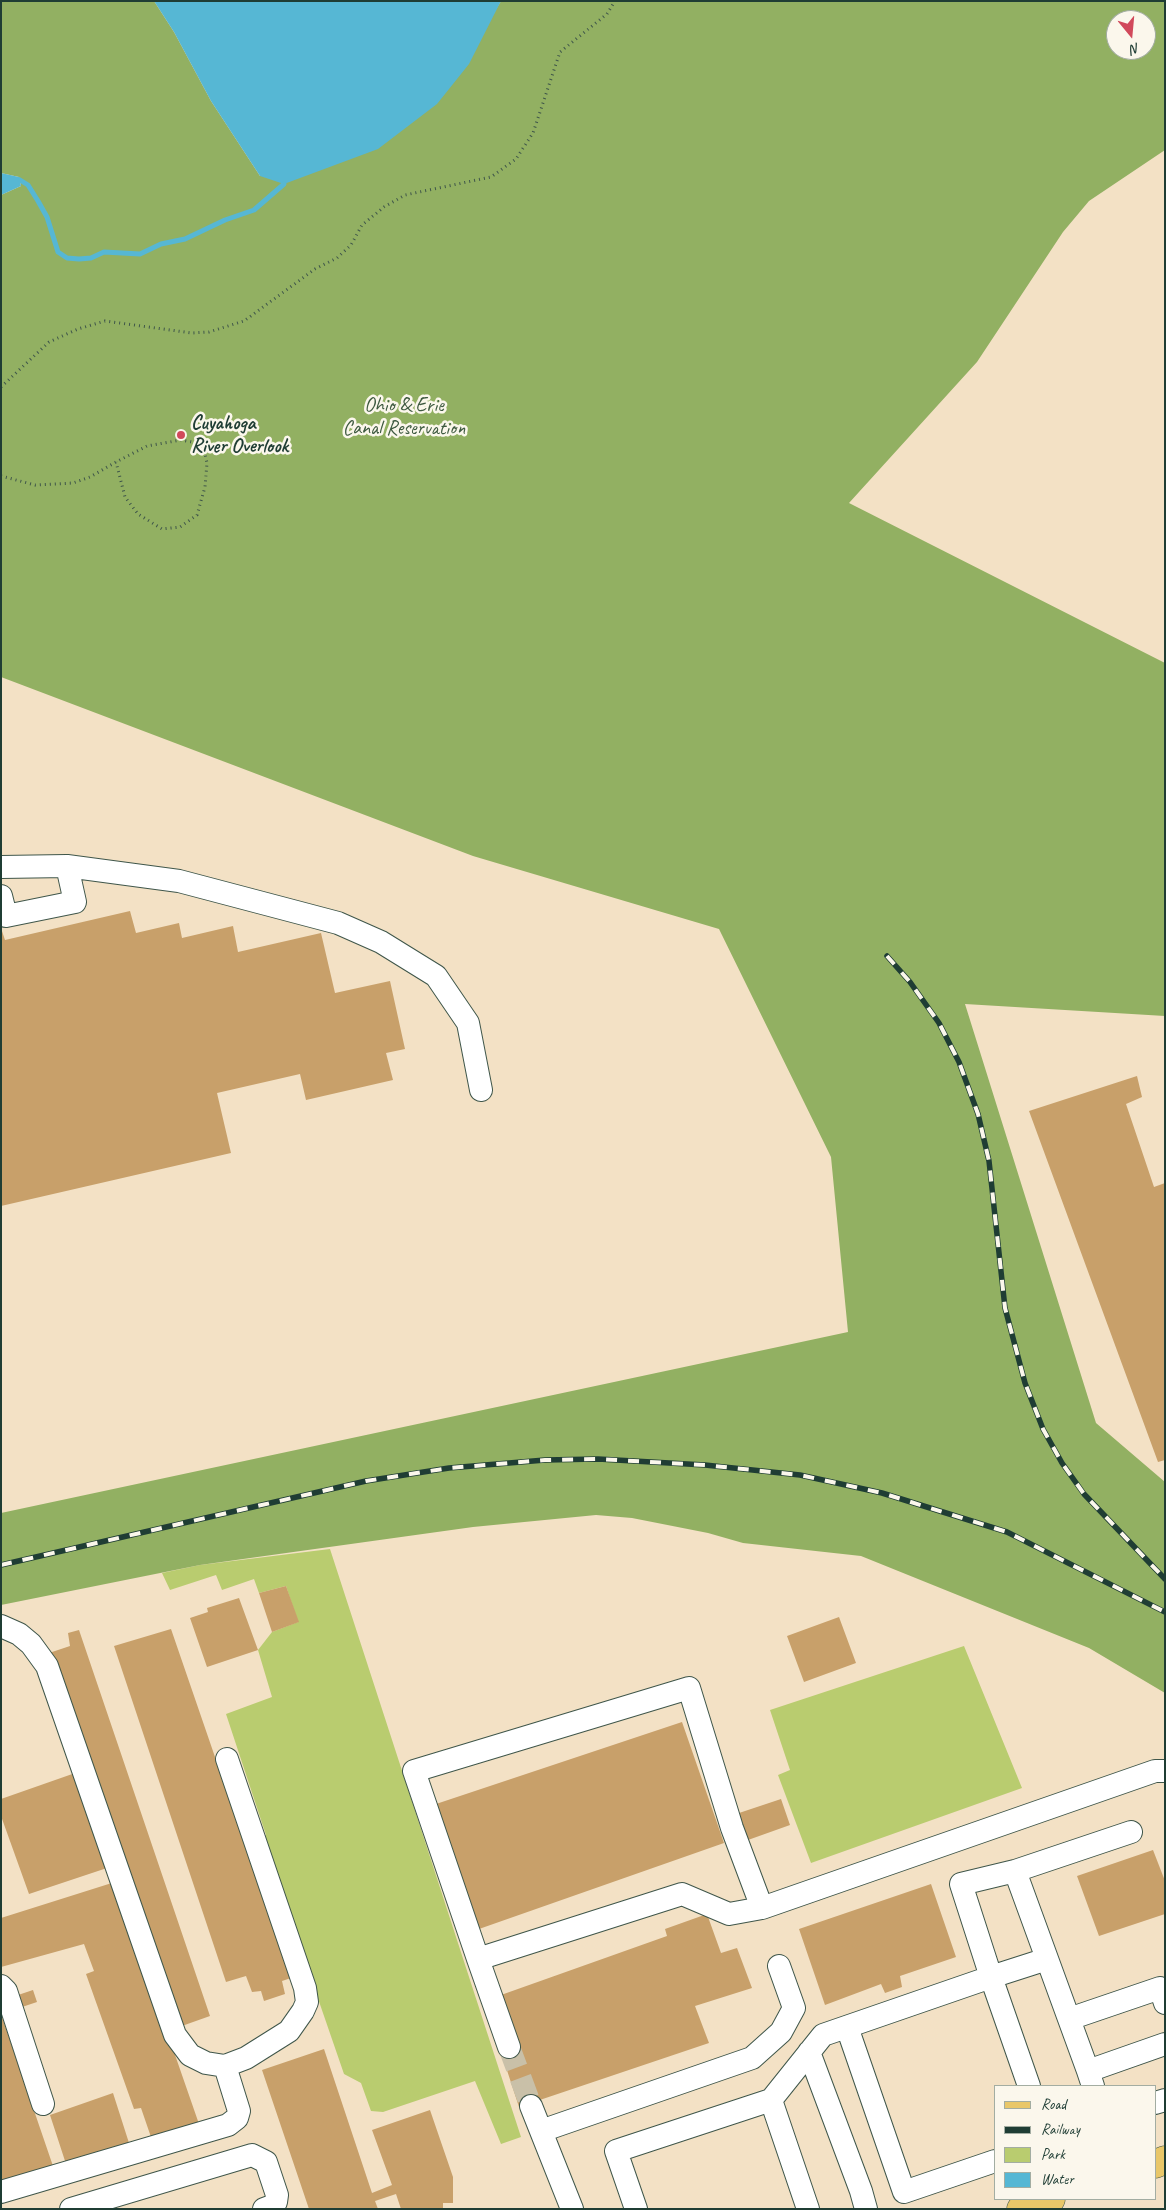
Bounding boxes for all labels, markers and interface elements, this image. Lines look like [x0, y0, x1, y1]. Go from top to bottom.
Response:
north arrow [1106, 10, 1156, 60]
text: N [1129, 39, 1142, 58]
park label: Ohio & Erie Canal Reservation [343, 394, 465, 441]
place label: Cuyahoga River Overlook [191, 412, 288, 459]
marker: Cuyahoga River Overlook [175, 429, 187, 441]
legend [994, 2085, 1156, 2200]
text: Road [1041, 2095, 1066, 2114]
text: Railway [1041, 2120, 1080, 2139]
text: Park [1041, 2145, 1065, 2164]
text: Water [1041, 2170, 1074, 2189]

